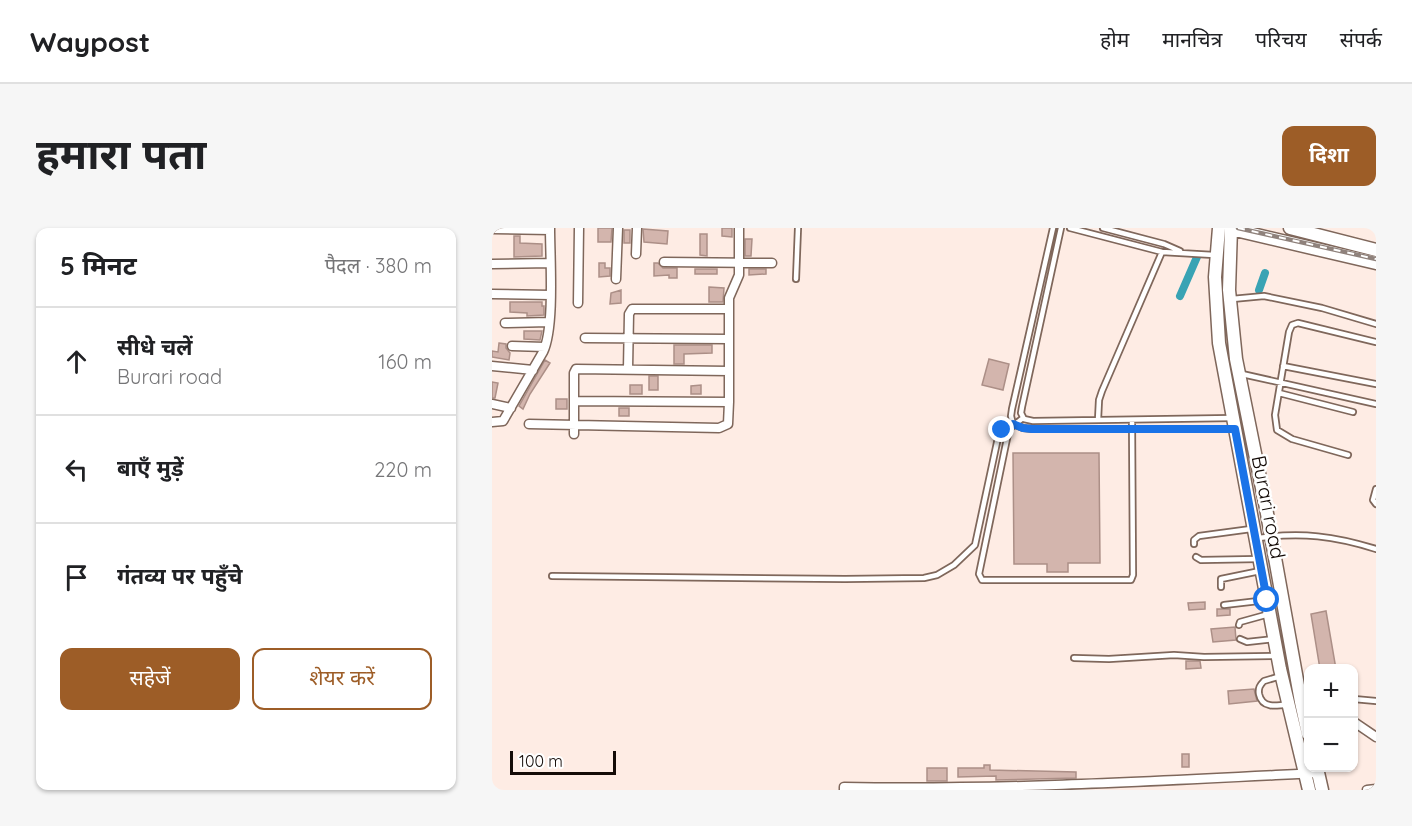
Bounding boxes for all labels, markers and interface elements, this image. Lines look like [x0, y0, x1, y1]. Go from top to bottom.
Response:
text: Waypost [30, 24, 150, 59]
text: होम [1100, 26, 1129, 52]
text: मानचित्र [1162, 26, 1222, 52]
text: परिचय [1255, 26, 1307, 52]
text: संपर्क [1340, 26, 1382, 52]
button: दिशा [1282, 126, 1376, 186]
text: हमारा पता [36, 127, 206, 180]
text: 5 मिनट [60, 249, 137, 282]
text: पैदल · 380 m [325, 253, 432, 278]
text: सीधे चलें [117, 333, 193, 361]
icon: ahead [60, 345, 93, 378]
text: 160 m [378, 349, 432, 374]
text: Burari road [117, 364, 222, 389]
route end [988, 416, 1014, 442]
icon: left [60, 453, 93, 486]
street label: Burari road [1247, 453, 1291, 561]
text: बाएँ मुड़ें [117, 454, 183, 482]
text: 220 m [374, 457, 432, 482]
icon: arrive [60, 561, 93, 594]
text: गंतव्य पर पहुँचे [117, 562, 242, 590]
route start [1253, 586, 1279, 612]
button: सहेजें [60, 648, 240, 710]
button: शेयर करें [252, 648, 432, 710]
map controls [1304, 664, 1358, 772]
button: + [1304, 664, 1358, 718]
button: − [1304, 718, 1358, 772]
scale bar [510, 748, 616, 776]
text: 100 m [519, 751, 563, 771]

